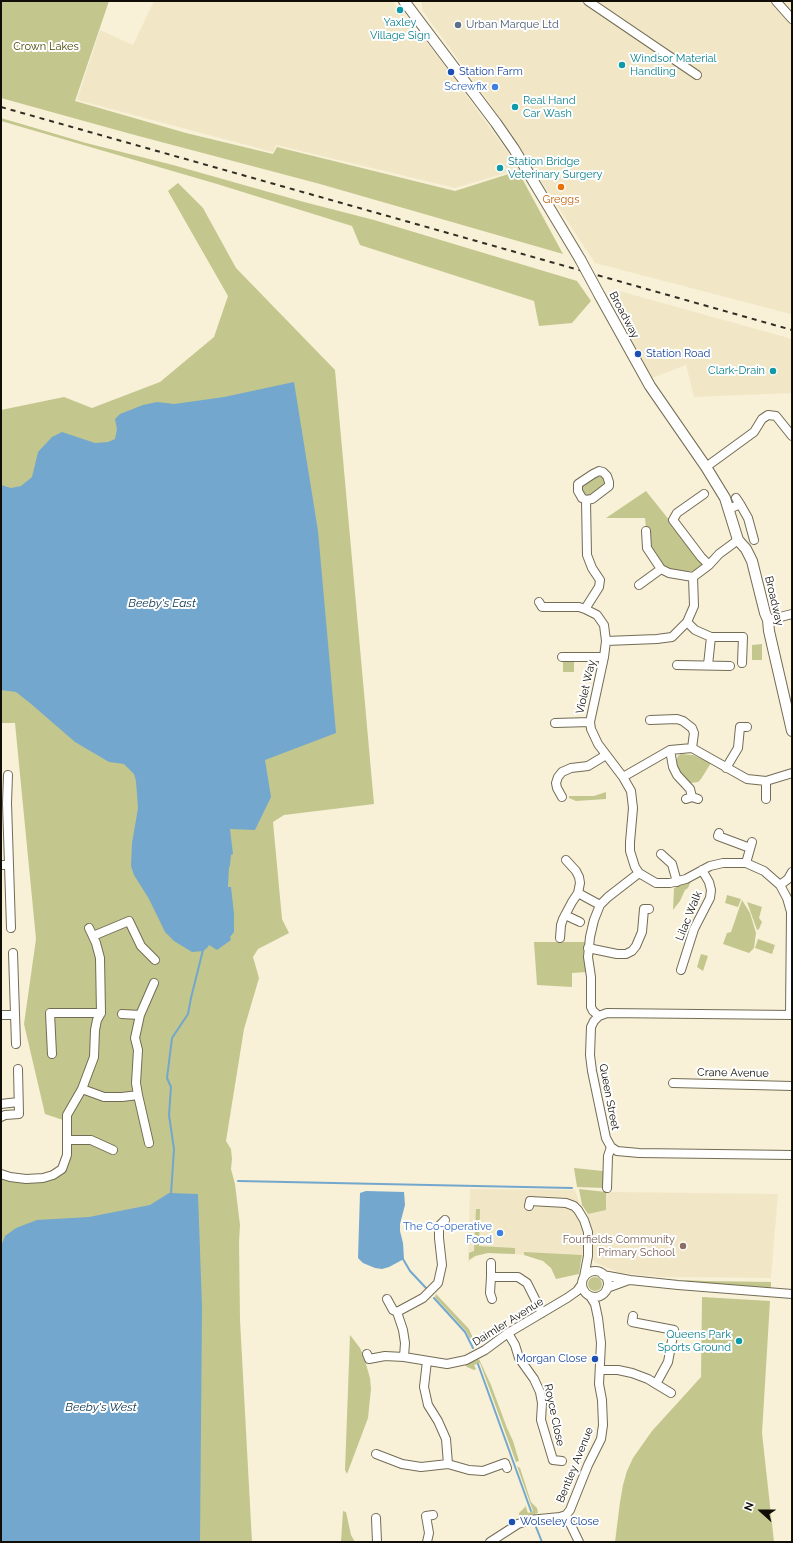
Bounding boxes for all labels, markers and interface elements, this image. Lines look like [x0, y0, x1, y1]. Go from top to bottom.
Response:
marker: Yaxley Village Sign [395, 5, 405, 15]
place label: Yaxley Village Sign [370, 16, 430, 42]
place label: Urban Marque Ltd [466, 18, 559, 32]
marker: Urban Marque Ltd [453, 20, 463, 30]
park label: Crown Lakes [13, 40, 79, 54]
place label: Windsor Material Handling [630, 52, 717, 78]
marker: Windsor Material Handling [617, 60, 627, 70]
place label: Station Farm [459, 65, 523, 79]
marker: Station Farm [446, 67, 456, 77]
place label: Screwfix [444, 80, 487, 94]
marker: Screwfix [490, 82, 500, 92]
place label: Real Hand Car Wash [523, 94, 576, 120]
marker: Real Hand Car Wash [510, 102, 520, 112]
place label: Station Bridge Veterinary Surgery [508, 155, 602, 181]
marker: Station Bridge Veterinary Surgery [495, 163, 505, 173]
marker: Greggs [556, 182, 566, 192]
place label: Greggs [543, 193, 579, 207]
street label: Broadway [606, 289, 642, 341]
place label: Station Road [646, 347, 710, 361]
marker: Station Road [633, 349, 643, 359]
place label: Clark-Drain [708, 364, 765, 378]
marker: Clark-Drain [768, 366, 778, 376]
street label: Broadway [762, 575, 786, 627]
water label: Beeby's East [128, 596, 196, 610]
street label: Violet Way [573, 659, 599, 715]
street label: Lilac Walk [673, 889, 705, 943]
street label: Queen Street [596, 1063, 622, 1131]
street label: Crane Avenue [697, 1066, 769, 1080]
place label: The Co-operative Food [403, 1220, 492, 1246]
marker: The Co-operative Food [495, 1228, 505, 1238]
place label: Fourfields Community Primary School [563, 1233, 675, 1259]
marker: Fourfields Community Primary School [678, 1241, 688, 1251]
street label: Daimler Avenue [470, 1295, 546, 1349]
place label: Queens Park Sports Ground [657, 1328, 731, 1354]
marker: Queens Park Sports Ground [734, 1336, 744, 1346]
place label: Morgan Close [516, 1352, 587, 1366]
marker: Morgan Close [590, 1354, 600, 1364]
street label: Royce Close [541, 1383, 567, 1447]
water label: Beeby's West [65, 1400, 137, 1414]
street label: Bentley Avenue [554, 1425, 596, 1505]
north arrow [741, 1491, 781, 1531]
text: N [742, 1500, 757, 1513]
place label: Wolseley Close [520, 1515, 599, 1529]
marker: Wolseley Close [507, 1517, 517, 1527]

